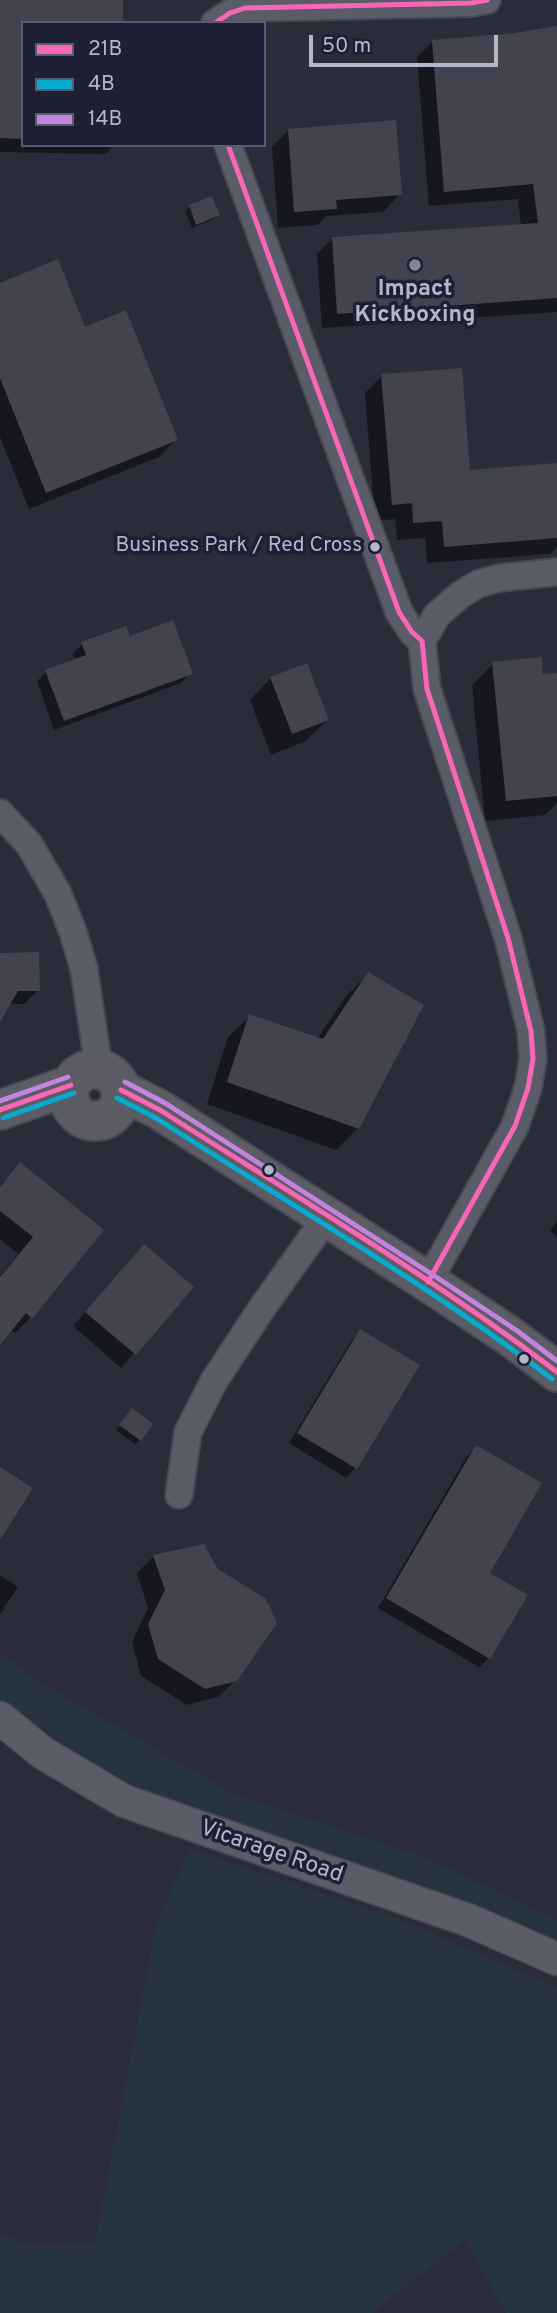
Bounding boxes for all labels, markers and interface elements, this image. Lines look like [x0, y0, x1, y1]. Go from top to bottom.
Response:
legend [21, 21, 266, 147]
scale bar [312, 21, 501, 65]
text: 50 m [322, 33, 371, 60]
text: 21B [88, 36, 122, 63]
text: 4B [88, 71, 115, 98]
text: 14B [88, 106, 122, 133]
marker: Impact Kickboxing [407, 257, 423, 273]
place label: Impact Kickboxing [355, 276, 475, 330]
place label: Business Park / Red Cross [116, 534, 362, 560]
marker: Business Park / Red Cross [368, 540, 382, 554]
unlabelled marker [262, 1163, 276, 1177]
unlabelled marker [517, 1352, 531, 1366]
street label: Vicarage Road [196, 1816, 346, 1890]

